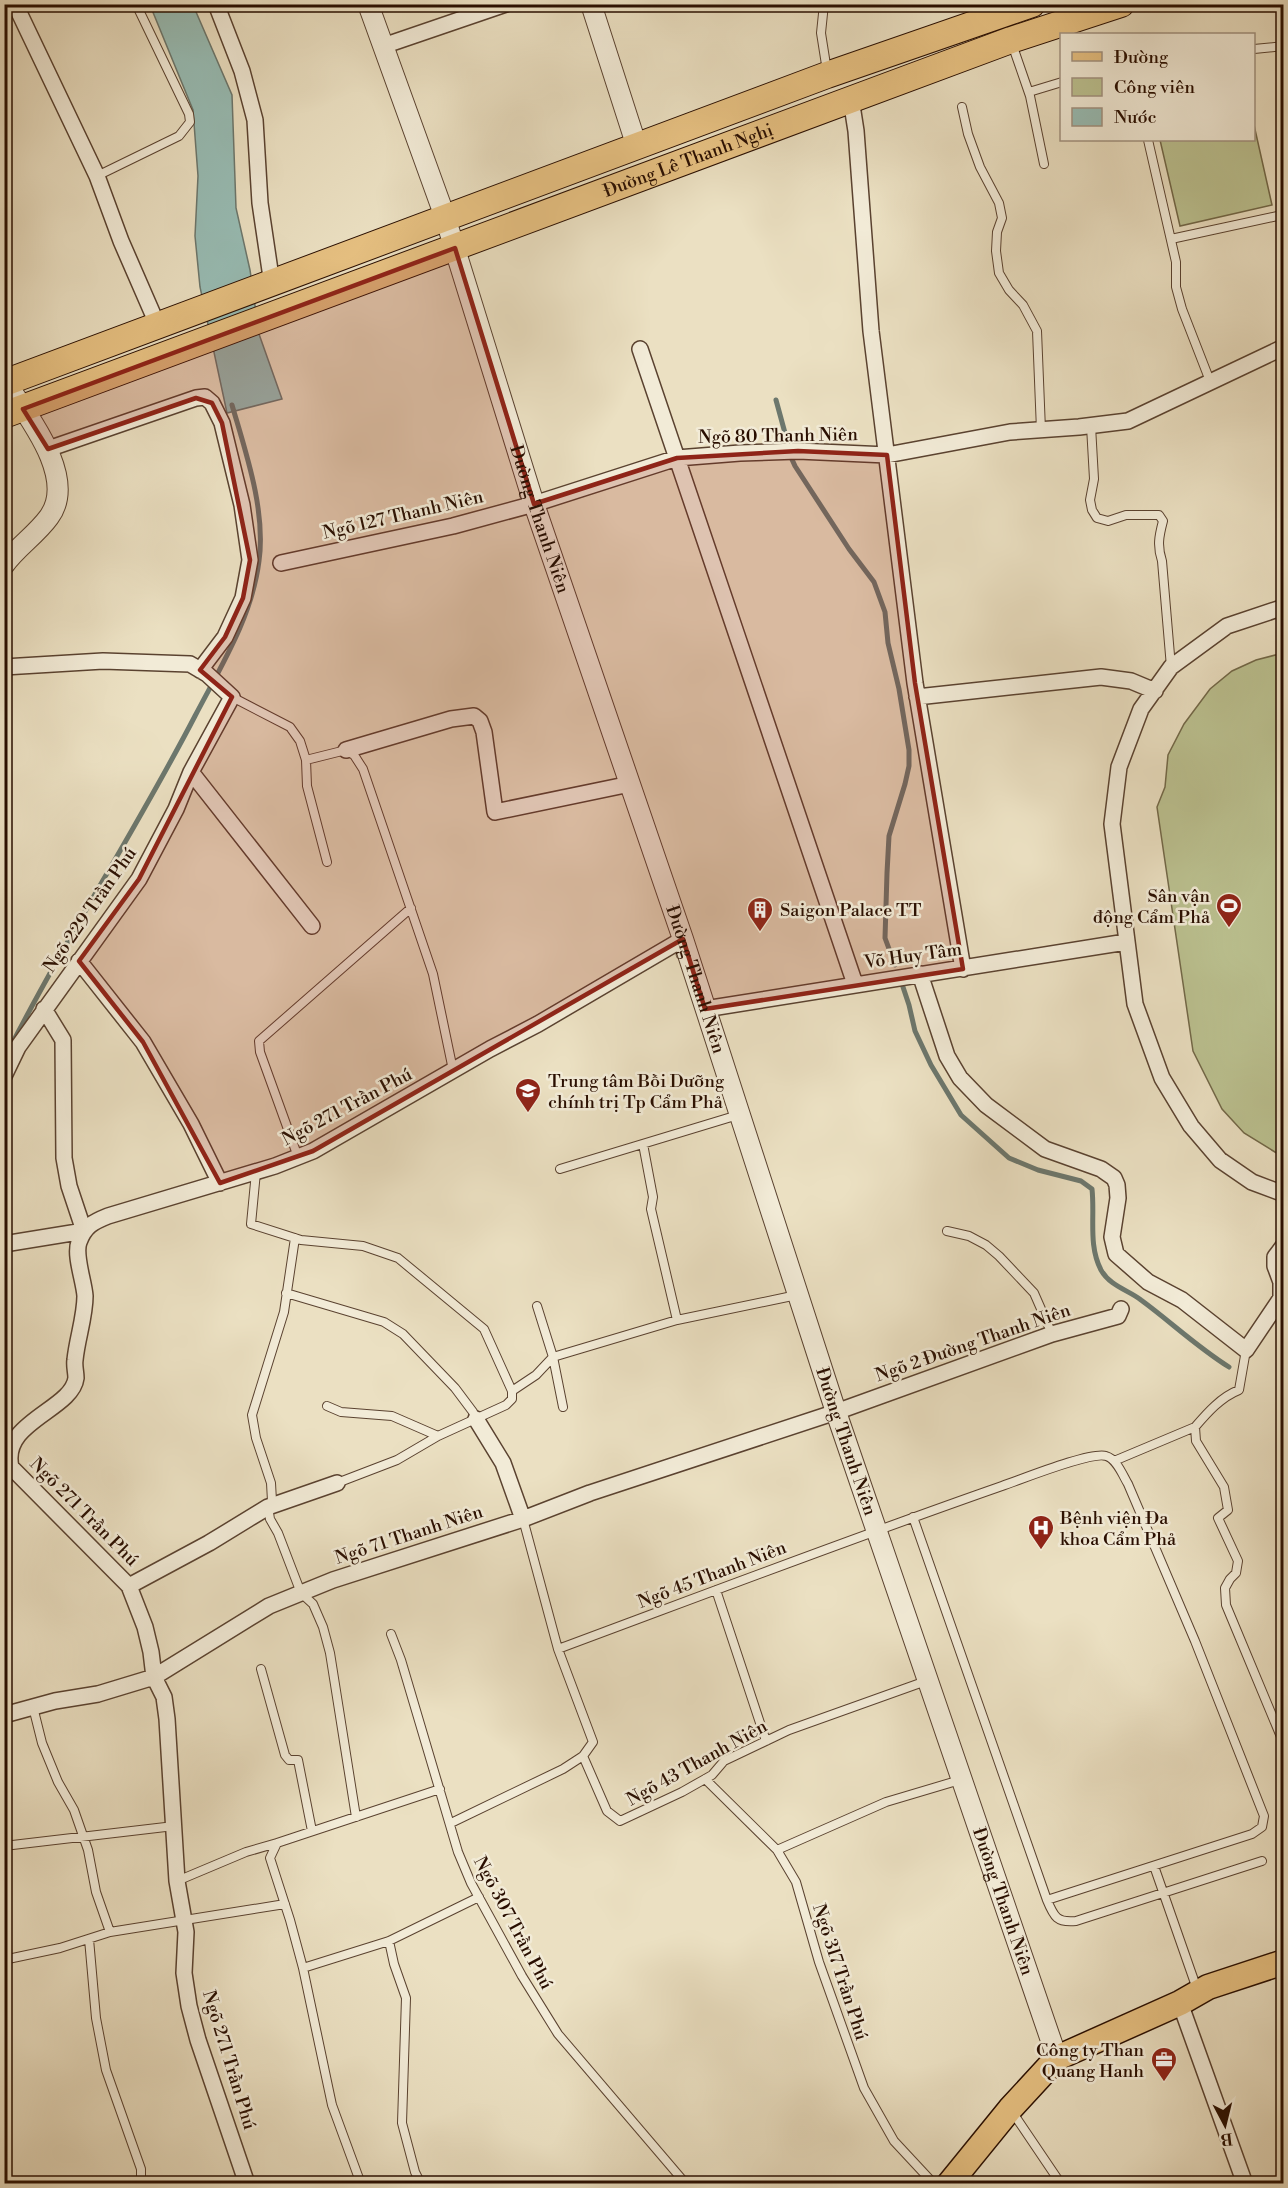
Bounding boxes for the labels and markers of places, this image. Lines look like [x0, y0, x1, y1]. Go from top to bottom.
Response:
place label: Sân vận động Cẩm Phả [1093, 885, 1211, 929]
sports icon: Sân vận động Cẩm Phả [1214, 891, 1244, 929]
building icon: Saigon Palace TT [745, 895, 775, 933]
place label: Saigon Palace TT [780, 899, 922, 922]
place label: Trung tâm Bồi Dưỡng chính trị Tp Cẩm Phả [548, 1070, 725, 1114]
school or university icon: Trung tâm Bồi Dưỡng chính trị Tp Cẩm Phả [513, 1076, 543, 1114]
place label: Bệnh viện Đa khoa Cẩm Phả [1059, 1507, 1177, 1551]
hospital icon: Bệnh viện Đa khoa Cẩm Phả [1026, 1513, 1056, 1551]
place label: Công ty Than Quang Hanh [1036, 2039, 1144, 2083]
office icon: Công ty Than Quang Hanh [1149, 2045, 1179, 2083]

